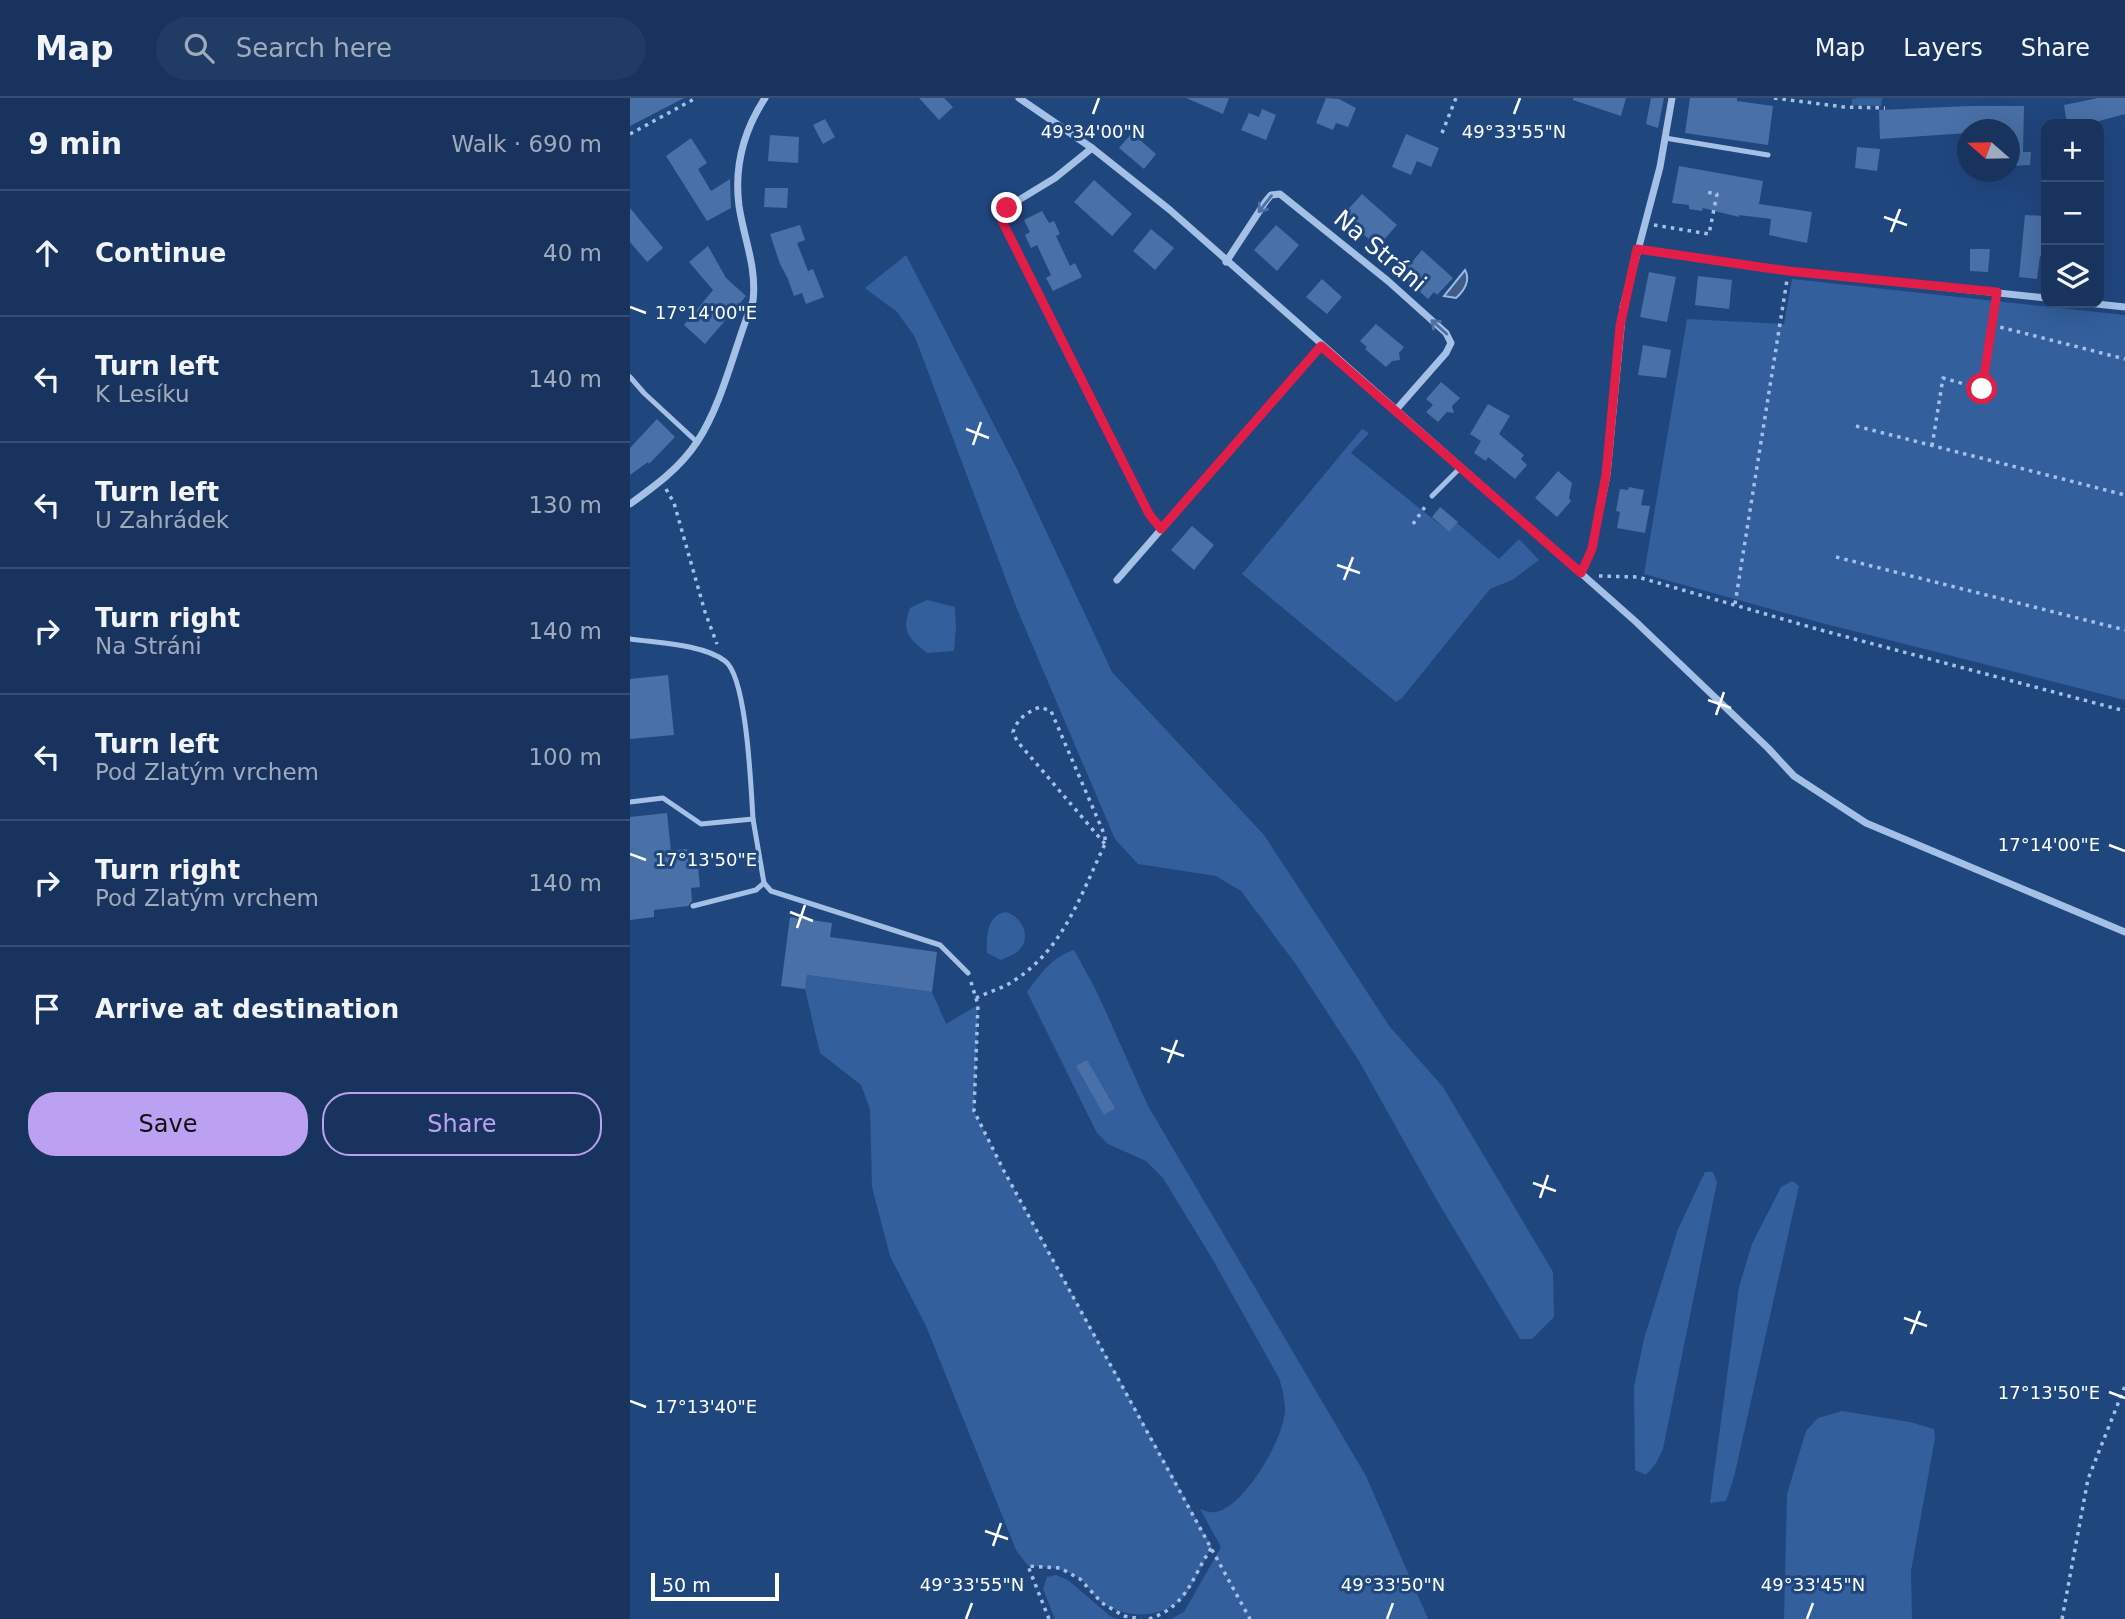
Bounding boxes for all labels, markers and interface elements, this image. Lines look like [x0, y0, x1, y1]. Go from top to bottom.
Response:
search box [156, 17, 646, 80]
text: Map [35, 29, 114, 68]
icon: search [180, 29, 218, 67]
text: Search here [236, 33, 392, 63]
text: Map [1815, 34, 1865, 62]
text: Layers [1903, 34, 1983, 62]
text: Share [2021, 34, 2090, 62]
north arrow [1957, 119, 2020, 182]
map controls [2041, 119, 2104, 308]
button: + [2041, 119, 2104, 182]
text: 49°34'00"N [1041, 121, 1145, 142]
text: 49°33'55"N [1462, 121, 1566, 142]
text: 9 min [28, 126, 122, 161]
text: Walk · 690 m [451, 131, 602, 157]
button: − [2041, 182, 2104, 245]
route end [991, 192, 1022, 223]
one-way arrow [1258, 195, 1273, 213]
street label: Na Stráni [1328, 204, 1432, 298]
icon: ahead [28, 234, 66, 272]
text: Continue [95, 238, 226, 268]
text: 40 m [543, 240, 602, 266]
button: layers [2041, 245, 2104, 308]
text: 17°14'00"E [655, 302, 757, 323]
one-way arrow [1430, 319, 1448, 335]
text: Turn left [95, 351, 219, 381]
icon: left [28, 360, 66, 398]
text: 140 m [528, 366, 602, 392]
route start [1966, 373, 1997, 404]
text: K Lesíku [95, 381, 190, 407]
text: Turn left [95, 477, 219, 507]
icon: left [28, 486, 66, 524]
text: 130 m [528, 492, 602, 518]
text: U Zahrádek [95, 507, 229, 533]
text: Turn right [95, 603, 240, 633]
icon: right [28, 612, 66, 650]
text: 140 m [528, 618, 602, 644]
text: Na Stráni [95, 633, 202, 659]
text: Turn left [95, 729, 219, 759]
icon: left [28, 738, 66, 776]
text: 100 m [528, 744, 602, 770]
text: Pod Zlatým vrchem [95, 759, 319, 785]
text: 17°14'00"E [1998, 834, 2100, 855]
text: 17°13'50"E [655, 849, 757, 870]
text: Turn right [95, 855, 240, 885]
icon: right [28, 864, 66, 902]
text: 140 m [528, 870, 602, 896]
text: Pod Zlatým vrchem [95, 885, 319, 911]
icon: arrive [28, 990, 66, 1028]
text: Arrive at destination [95, 994, 399, 1024]
button: Save [28, 1092, 308, 1156]
button: Share [322, 1092, 602, 1156]
text: 17°13'50"E [1998, 1382, 2100, 1403]
text: 17°13'40"E [655, 1396, 757, 1417]
scale bar [651, 1570, 779, 1602]
text: 50 m [662, 1574, 711, 1596]
text: 49°33'55"N [920, 1574, 1024, 1595]
text: 49°33'50"N [1341, 1574, 1445, 1595]
text: 49°33'45"N [1761, 1574, 1865, 1595]

